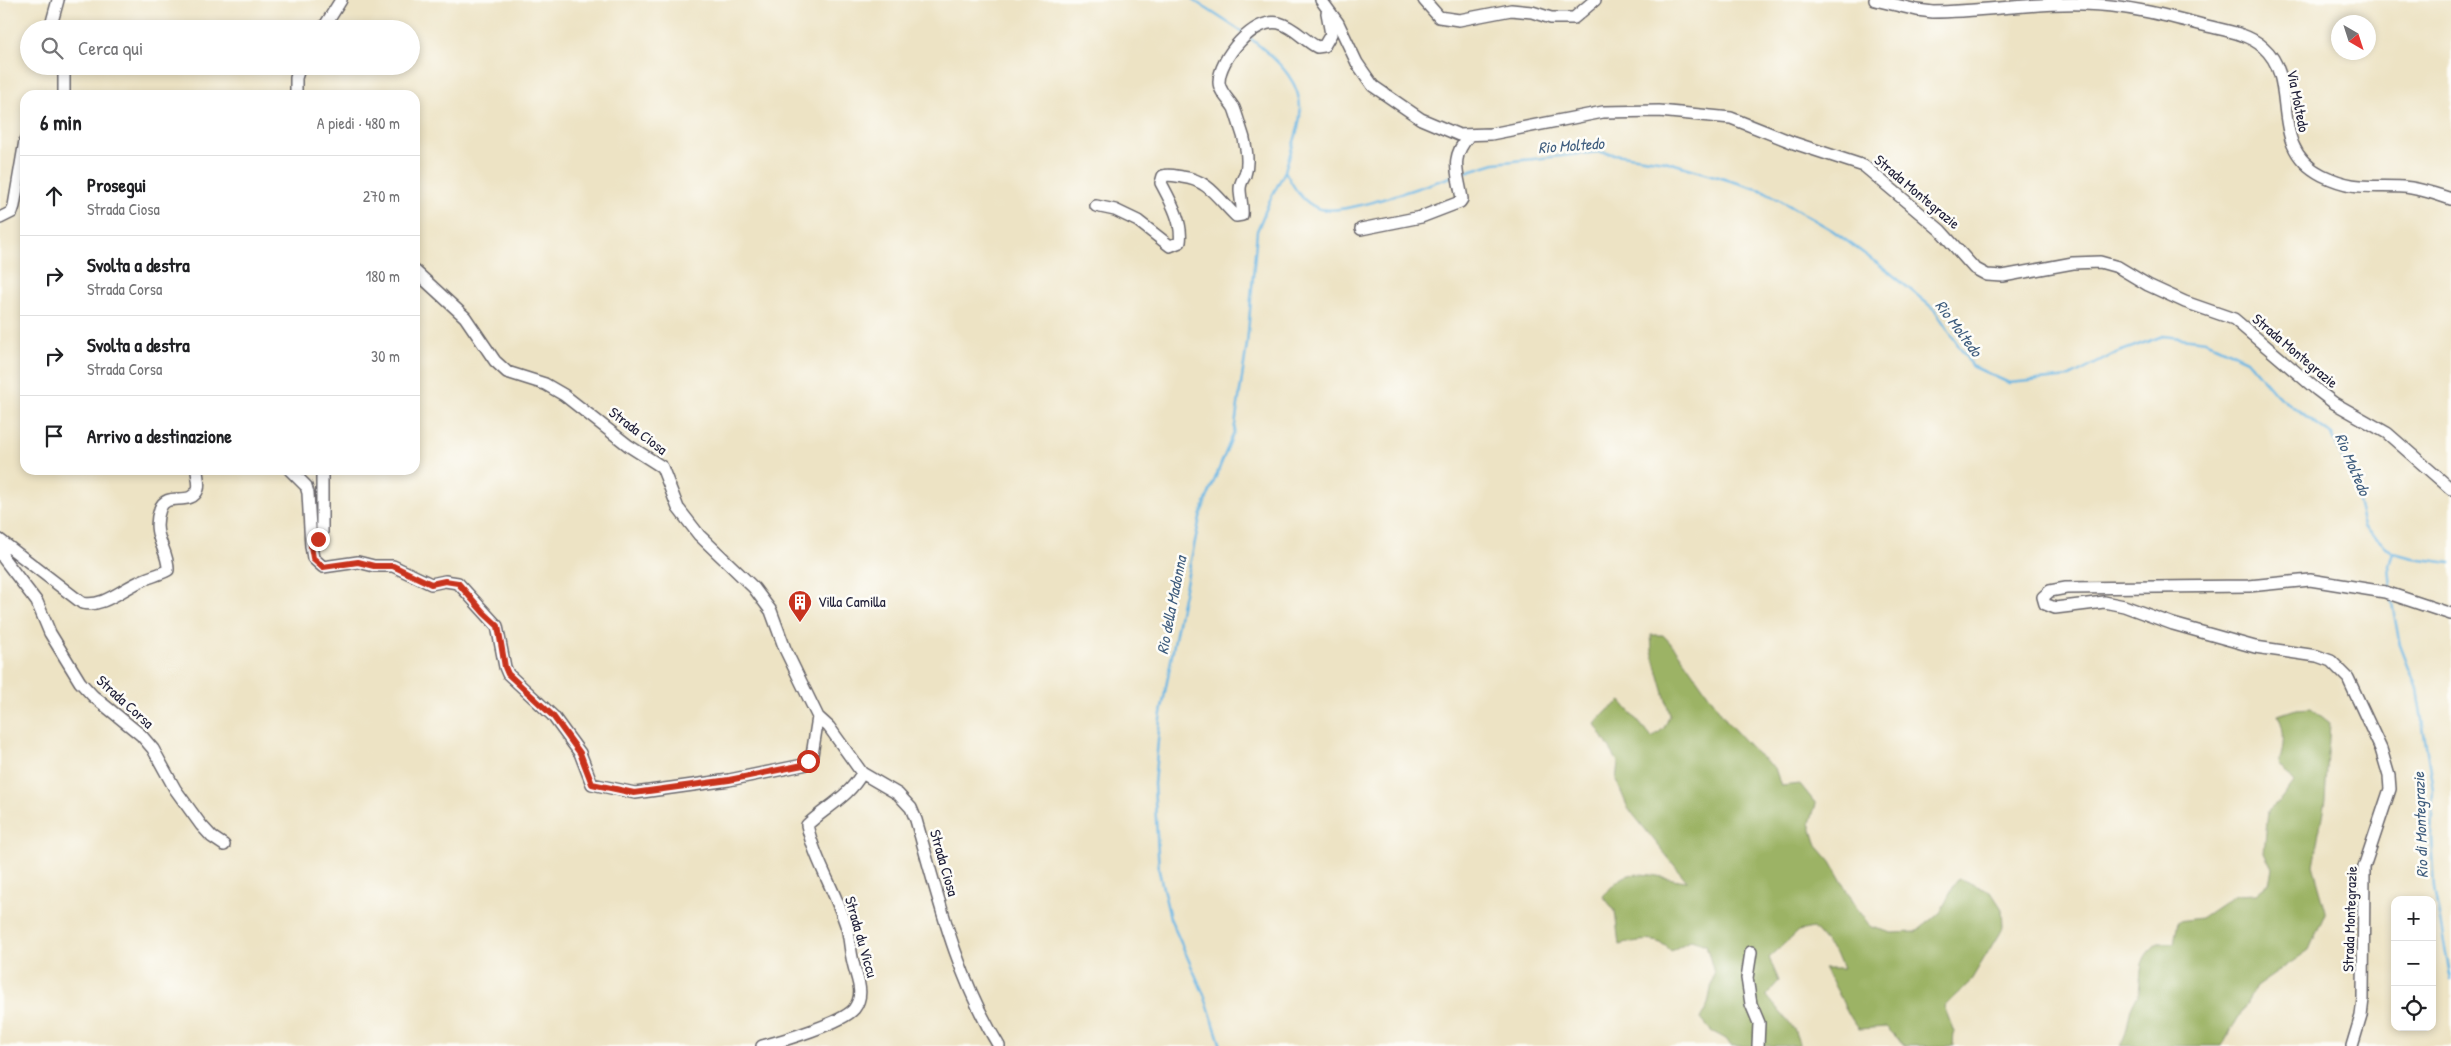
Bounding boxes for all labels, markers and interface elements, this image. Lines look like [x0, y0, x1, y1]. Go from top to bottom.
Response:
north arrow [2331, 15, 2376, 60]
search box [20, 20, 420, 75]
icon: search [38, 34, 66, 62]
text: Cerca qui [78, 35, 143, 61]
street label: Via Moltedo [2282, 68, 2315, 134]
text: 6 min [40, 108, 82, 137]
text: A piedi · 480 m [317, 112, 400, 134]
water label: Rio Moltedo [1537, 132, 1606, 158]
street label: Strada Montegrazie [1870, 150, 1965, 234]
text: Prosegui [87, 172, 146, 198]
icon: ahead [40, 182, 68, 210]
text: 270 m [363, 185, 400, 207]
text: Strada Ciosa [87, 198, 160, 220]
text: Svolta a destra [87, 252, 190, 278]
icon: right [40, 262, 68, 290]
text: 180 m [366, 265, 400, 287]
text: Strada Corsa [87, 278, 162, 300]
water label: Rio Moltedo [1930, 295, 1989, 362]
street label: Strada Montegrazie [2248, 309, 2343, 393]
text: Svolta a destra [87, 332, 190, 358]
icon: right [40, 342, 68, 370]
text: 30 m [371, 345, 400, 367]
text: Strada Corsa [87, 358, 162, 380]
street label: Strada Ciosa [605, 402, 672, 460]
icon: arrive [40, 422, 68, 450]
text: Arrivo a destinazione [87, 423, 232, 449]
water label: Rio Moltedo [2330, 429, 2377, 500]
route end [307, 528, 330, 551]
water label: Rio della Madonna [1151, 552, 1192, 656]
building icon: Villa Camilla [787, 589, 813, 623]
place label: Villa Camilla [818, 591, 886, 612]
street label: Strada Corsa [92, 670, 159, 733]
route start [797, 750, 820, 773]
water label: Rio di Montegrazie [2407, 771, 2433, 878]
street label: Strada Ciosa [925, 827, 964, 899]
street label: Strada Montegrazie [2337, 866, 2362, 972]
street label: Strada du Viccu [840, 894, 883, 980]
map controls [2391, 896, 2436, 1031]
button: + [2391, 896, 2436, 941]
button: − [2391, 941, 2436, 986]
button: locate [2391, 986, 2436, 1031]

